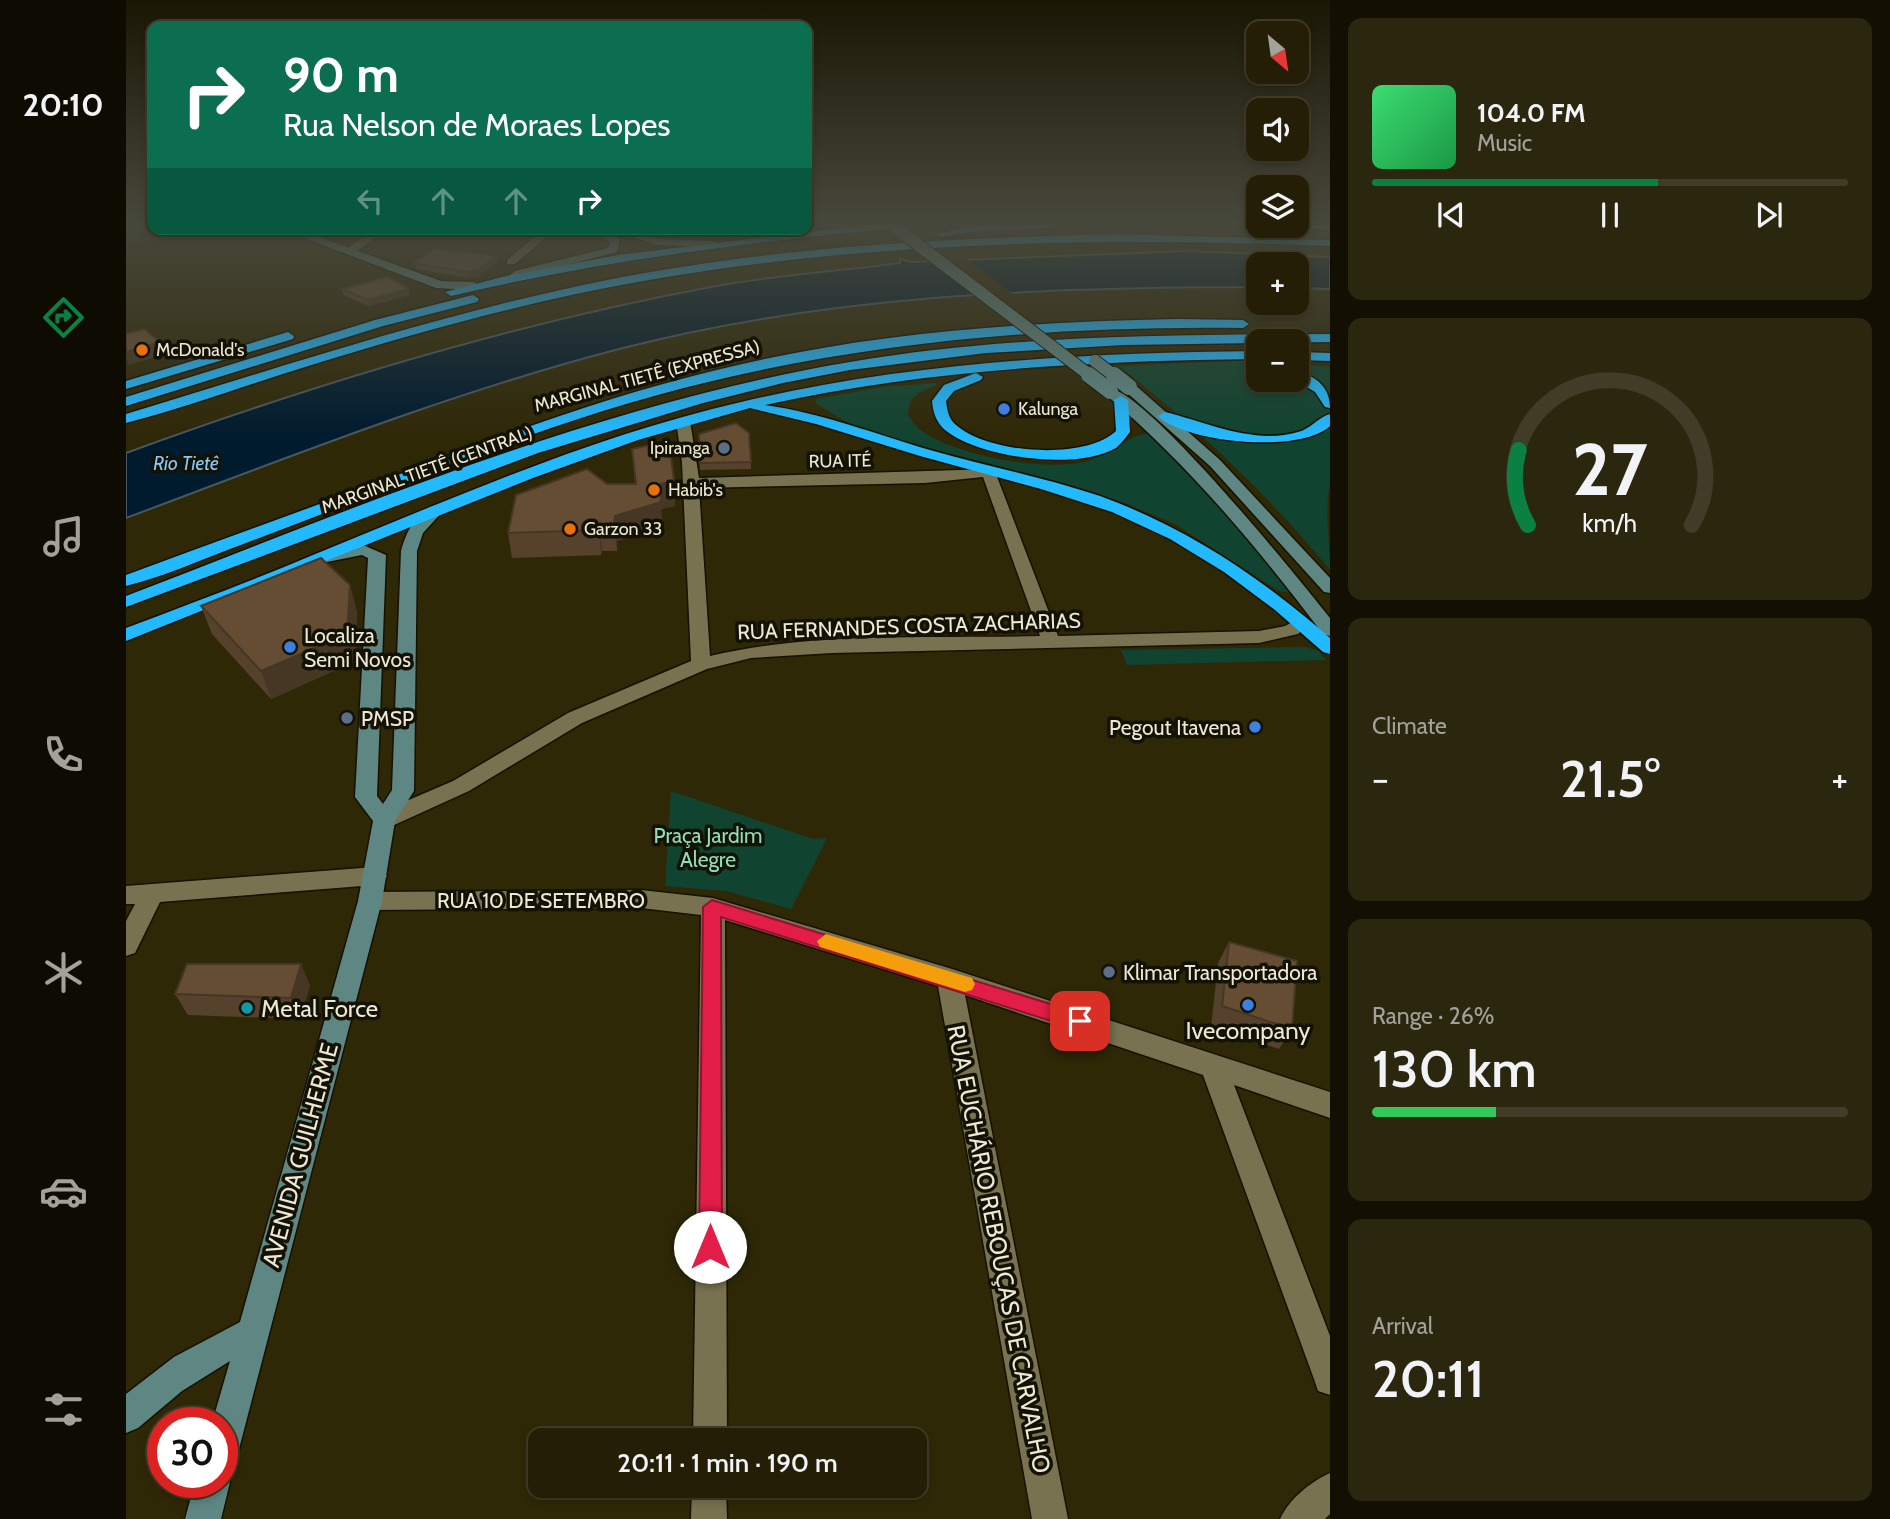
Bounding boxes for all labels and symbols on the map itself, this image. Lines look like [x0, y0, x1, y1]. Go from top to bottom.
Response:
north arrow [1246, 21, 1309, 84]
street label: MARGINAL TIETÊ (EXPRESSA) [532, 335, 762, 417]
place label: McDonald's [156, 339, 244, 361]
marker: McDonald's [134, 342, 150, 358]
place label: Kalunga [1018, 398, 1079, 420]
marker: Kalunga [996, 401, 1012, 417]
street label: MARGINAL TIETÊ (CENTRAL) [318, 422, 536, 518]
place label: Ipiranga [650, 437, 710, 459]
marker: Ipiranga [716, 440, 732, 456]
street label: RUA ITÉ [808, 449, 872, 473]
water label: Rio Tietê [153, 452, 219, 475]
place label: Habib's [668, 479, 723, 501]
marker: Habib's [646, 482, 662, 498]
place label: Garzon 33 [584, 518, 662, 540]
marker: Garzon 33 [562, 521, 578, 537]
street label: RUA FERNANDES COSTA ZACHARIAS [737, 608, 1081, 644]
place label: Localiza Semi Novos [304, 623, 411, 672]
marker: Localiza Semi Novos [282, 639, 298, 655]
place label: PMSP [361, 706, 414, 731]
marker: PMSP [339, 710, 355, 726]
place label: Pegout Itavena [1109, 715, 1241, 740]
marker: Pegout Itavena [1247, 719, 1263, 735]
park label: Praça Jardim Alegre [654, 823, 762, 872]
street label: RUA 10 DE SETEMBRO [437, 888, 645, 913]
place label: Klimar Transportadora [1123, 960, 1317, 985]
marker: Klimar Transportadora [1101, 964, 1117, 980]
pin [1050, 991, 1110, 1051]
place label: Metal Force [261, 994, 378, 1023]
marker: Ivecompany [1240, 997, 1256, 1013]
marker: Metal Force [239, 1000, 255, 1016]
place label: Ivecompany [1186, 1016, 1310, 1045]
street label: RUA EUCHÁRIO REBOUÇAS DE CARVALHO [941, 1022, 1057, 1476]
street label: AVENIDA GUILHERME [256, 1040, 344, 1270]
position arrow [673, 1210, 747, 1284]
speed limit sign: 30 [147, 1407, 238, 1498]

